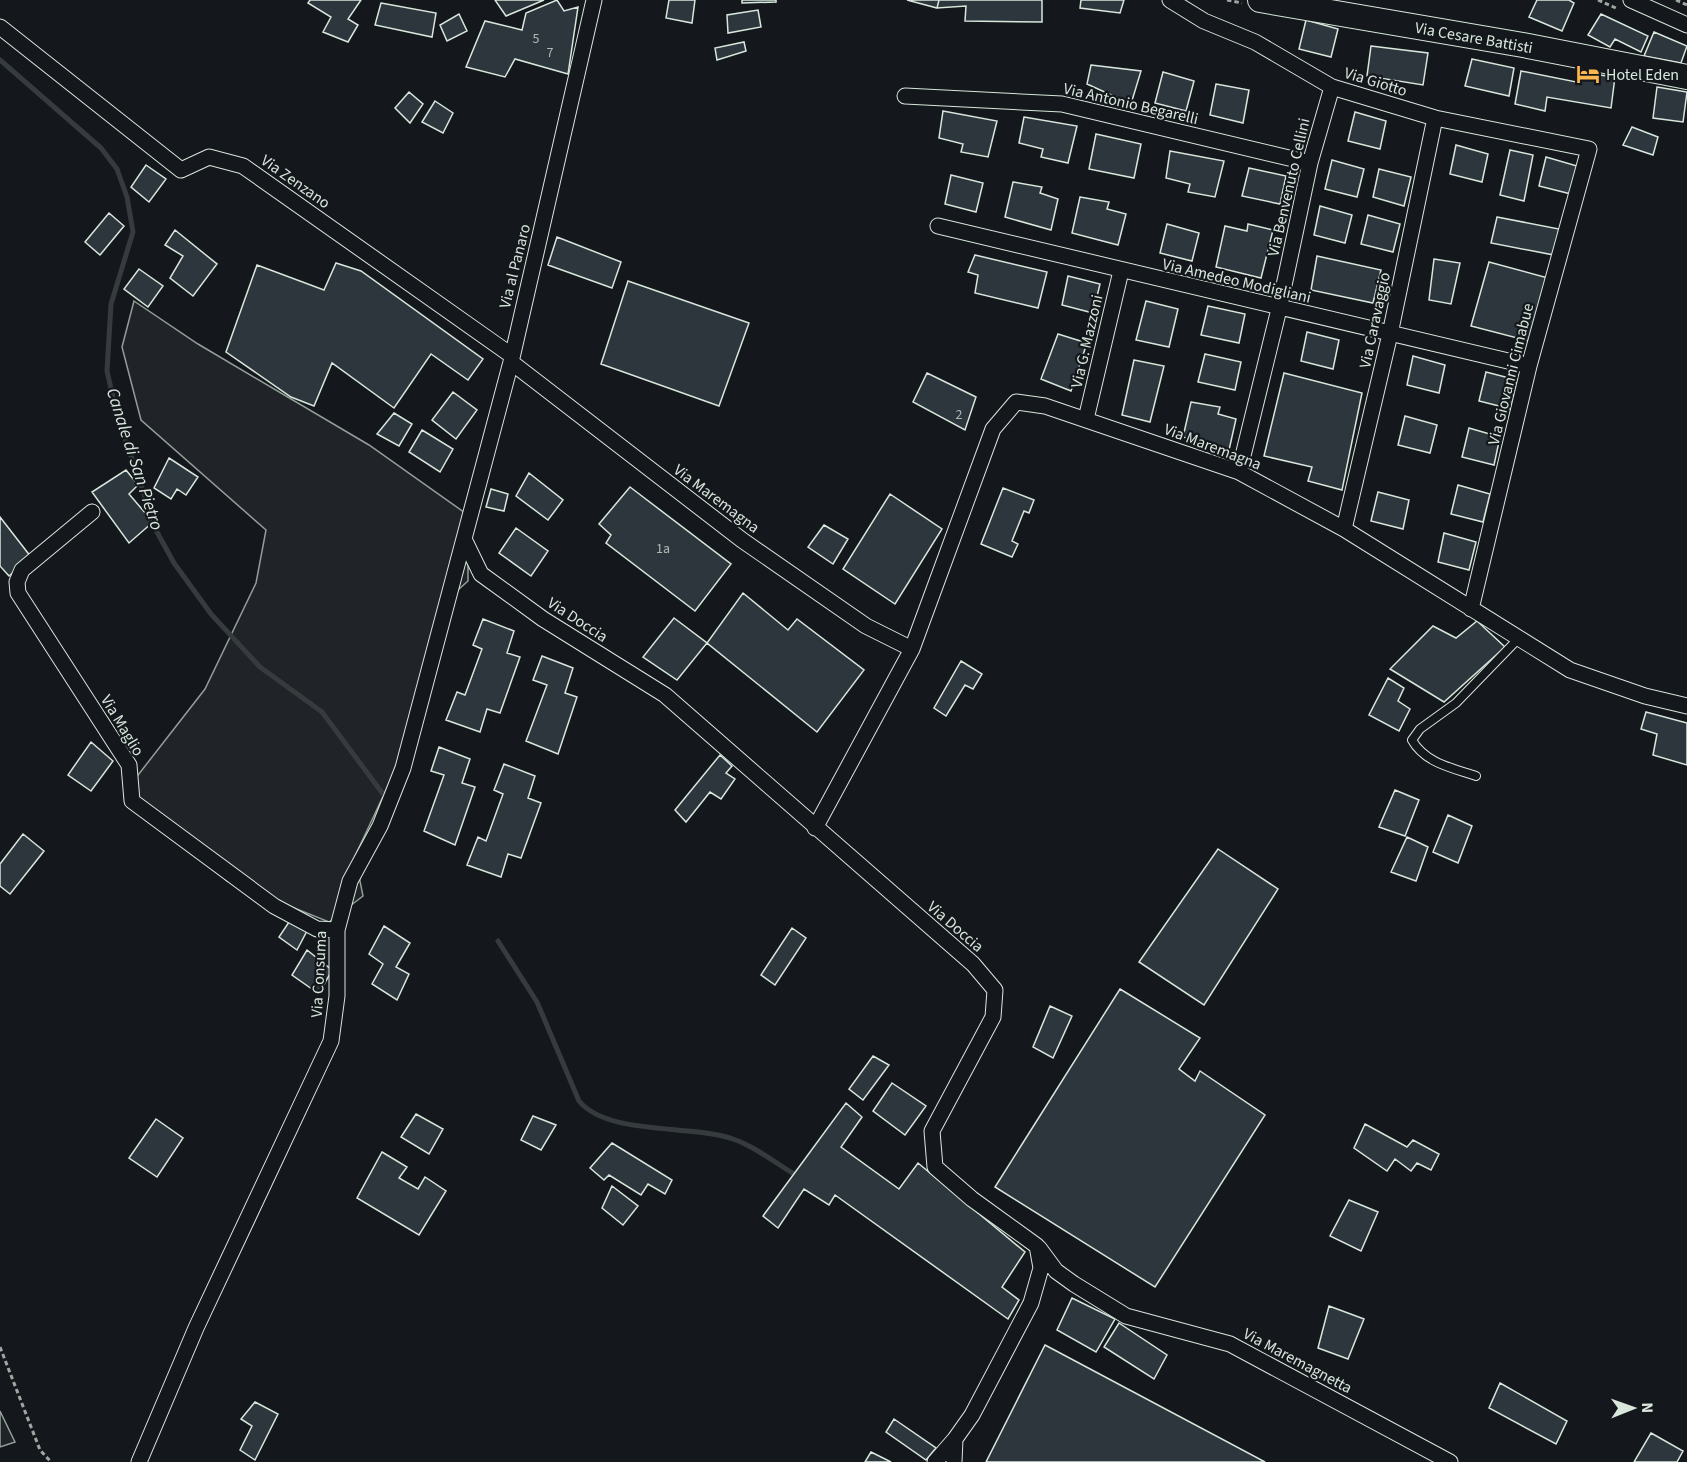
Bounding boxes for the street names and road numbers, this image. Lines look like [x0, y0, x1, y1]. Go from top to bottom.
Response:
street label: Via Cesare Battisti [1413, 17, 1534, 59]
street label: Via Giotto [1342, 62, 1410, 102]
street label: Via Antonio Begarelli [1061, 78, 1200, 130]
street label: Via Benvenuto Cellini [1262, 116, 1316, 259]
street label: Via Zenzano [256, 150, 335, 214]
street label: Via al Panaro [494, 222, 536, 311]
street label: Via Amedeo Modigliani [1160, 253, 1313, 309]
street label: Via Caravaggio [1354, 270, 1396, 370]
street label: Via G. Mazzoni [1066, 292, 1108, 390]
street label: Via Giovanni Cimabue [1483, 301, 1539, 448]
street label: Via Maremagna [1161, 418, 1265, 476]
street label: Via Maremagna [669, 459, 764, 538]
street label: Via Doccia [543, 592, 612, 648]
street label: Via Maglio [95, 691, 149, 760]
street label: Via Doccia [922, 896, 988, 957]
street label: Via Consuma [306, 930, 332, 1018]
street label: Via Maremagnetta [1239, 1323, 1356, 1399]

